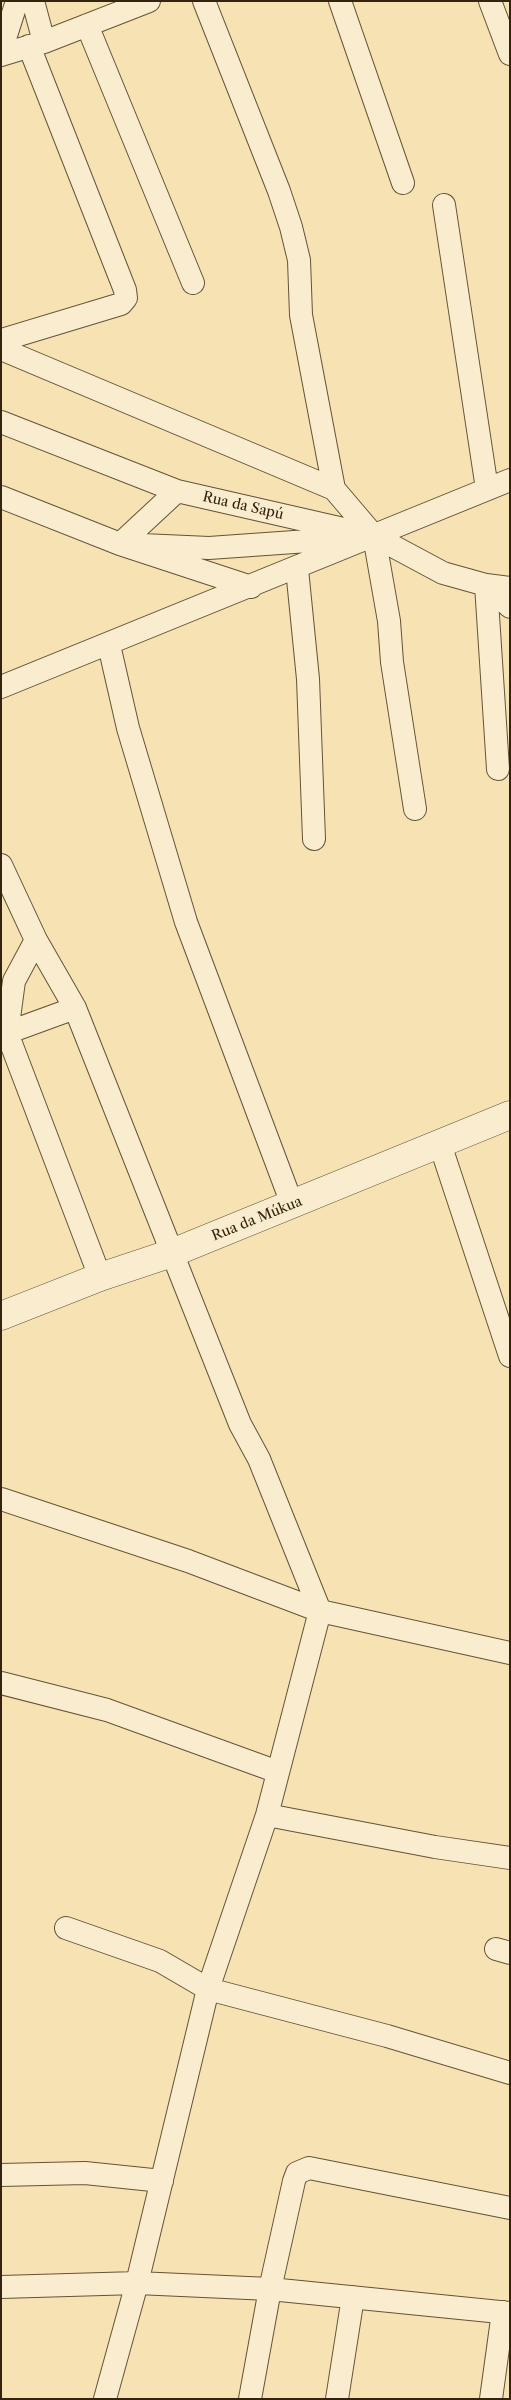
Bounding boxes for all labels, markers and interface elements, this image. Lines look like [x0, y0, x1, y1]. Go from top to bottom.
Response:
street label: Rua da Sapú [201, 489, 285, 523]
street label: Rua da Múkua [209, 1193, 305, 1245]

